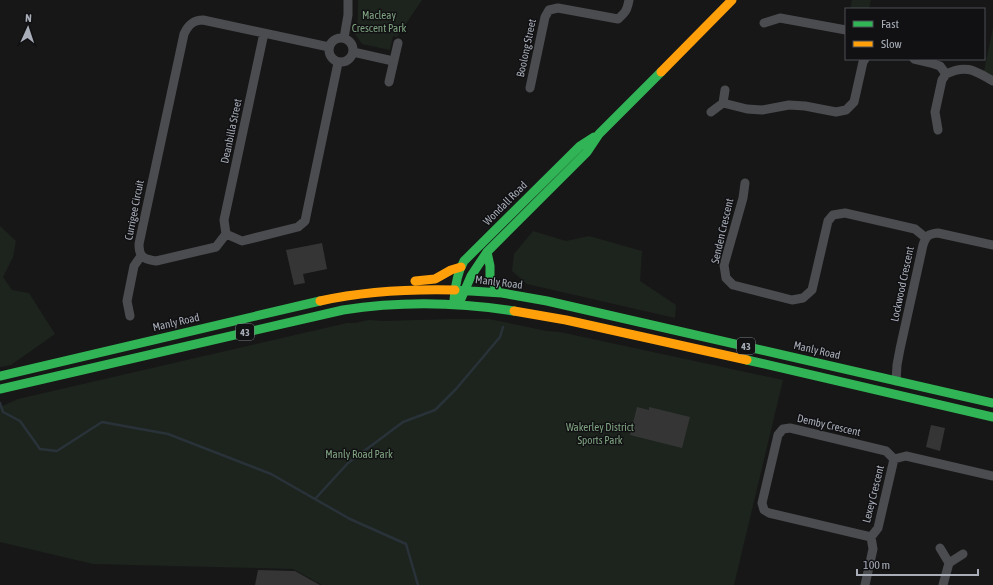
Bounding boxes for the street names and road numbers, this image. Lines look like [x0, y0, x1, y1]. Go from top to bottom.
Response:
street label: Boolong Street [514, 18, 538, 78]
street label: Deanbilla Street [218, 98, 244, 164]
street label: Currigee Circuit [122, 179, 146, 241]
street label: Wondall Road [481, 179, 529, 227]
street label: Senden Crescent [709, 197, 735, 265]
street label: Lockwood Crescent [888, 245, 916, 323]
street label: Manly Road [475, 273, 523, 291]
street label: Manly Road [151, 311, 201, 333]
road number: 43 [236, 324, 254, 340]
road number: 43 [737, 338, 755, 354]
street label: Manly Road [792, 339, 842, 361]
street label: Demby Crescent [796, 412, 862, 438]
street label: Lexey Crescent [860, 464, 886, 524]

